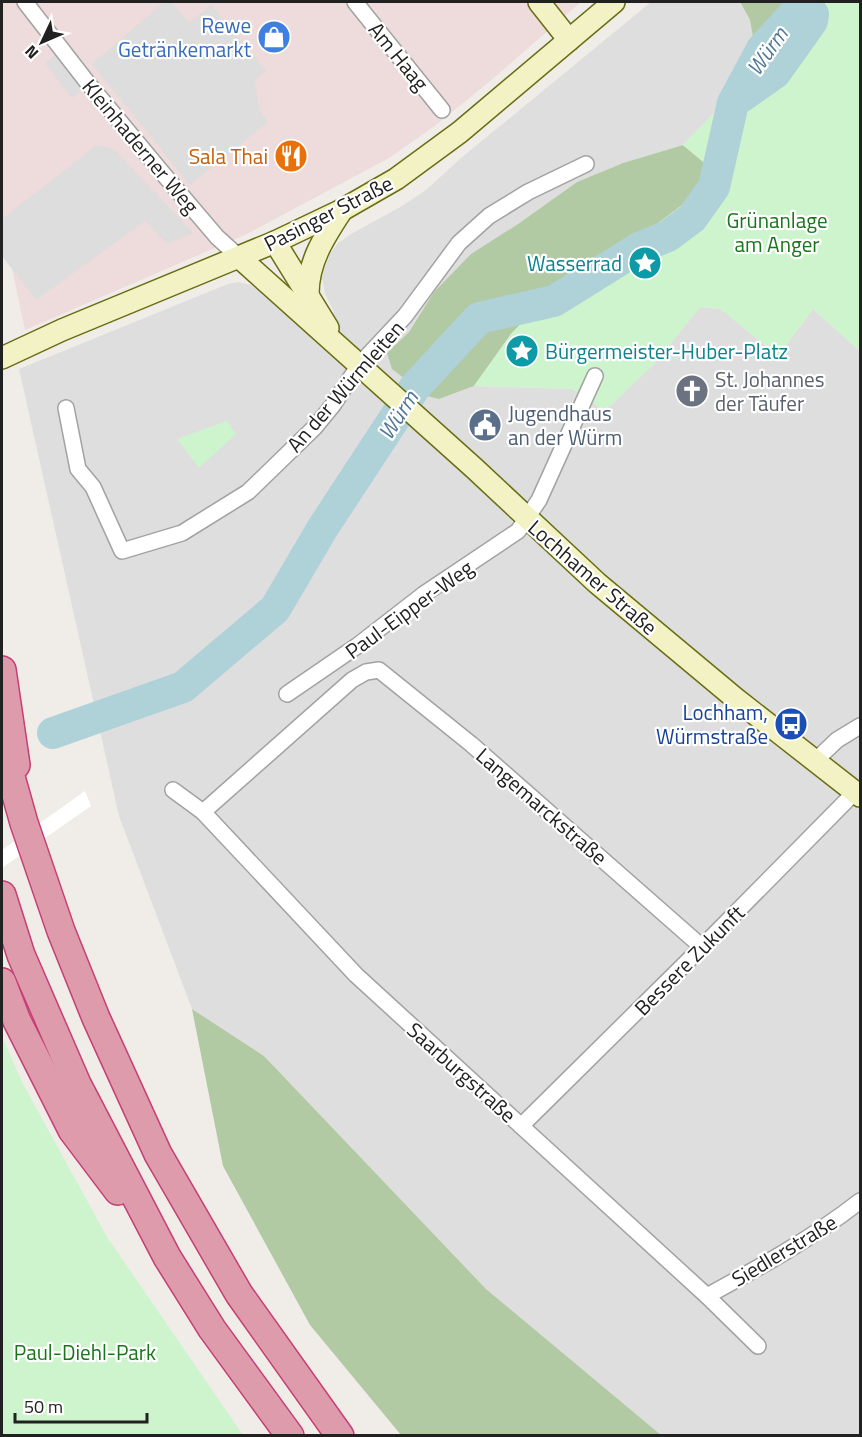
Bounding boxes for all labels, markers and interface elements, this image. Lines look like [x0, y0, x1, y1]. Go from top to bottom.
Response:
place label: Rewe Getränkemarkt [118, 9, 252, 65]
north arrow [12, 12, 72, 72]
street label: Am Haag [361, 15, 437, 98]
shop icon: Rewe Getränkemarkt [256, 19, 292, 55]
water label: Würm [738, 19, 797, 82]
text: N [19, 40, 44, 65]
street label: Kleinhaderner Weg [75, 72, 207, 221]
restaurant icon: Sala Thai [273, 138, 309, 174]
place label: Sala Thai [189, 140, 268, 172]
street label: Pasinger Straße [258, 167, 398, 259]
park label: Grünanlage am Anger [726, 204, 828, 260]
place icon: Wasserrad [627, 245, 663, 281]
place label: Wasserrad [527, 247, 622, 279]
street label: An der Würmleiten [281, 315, 409, 457]
place icon: Bürgermeister-Huber-Platz [504, 333, 540, 369]
place label: Bürgermeister-Huber-Platz [545, 335, 788, 367]
place label: St. Johannes der Täufer [715, 363, 825, 419]
church icon: St. Johannes der Täufer [674, 373, 710, 409]
water label: Würm [373, 386, 423, 444]
place label: Jugendhaus an der Würm [508, 397, 622, 453]
public building icon: Jugendhaus an der Würm [467, 407, 503, 443]
street label: Lochhamer Straße [521, 512, 665, 642]
street label: Paul-Eipper-Weg [338, 551, 480, 667]
place label: Lochham, Würmstraße [656, 696, 768, 752]
bus stop icon: Lochham, Würmstraße [773, 706, 809, 742]
street label: Langemarckstraße [469, 740, 615, 872]
street label: Bessere Zukunft [626, 897, 752, 1023]
street label: Saarburgstraße [400, 1014, 524, 1130]
street label: Siedlerstraße [725, 1206, 843, 1294]
park label: Paul-Diehl-Park [14, 1336, 156, 1368]
scale bar [15, 1386, 147, 1424]
text: 50 m [24, 1393, 63, 1420]

